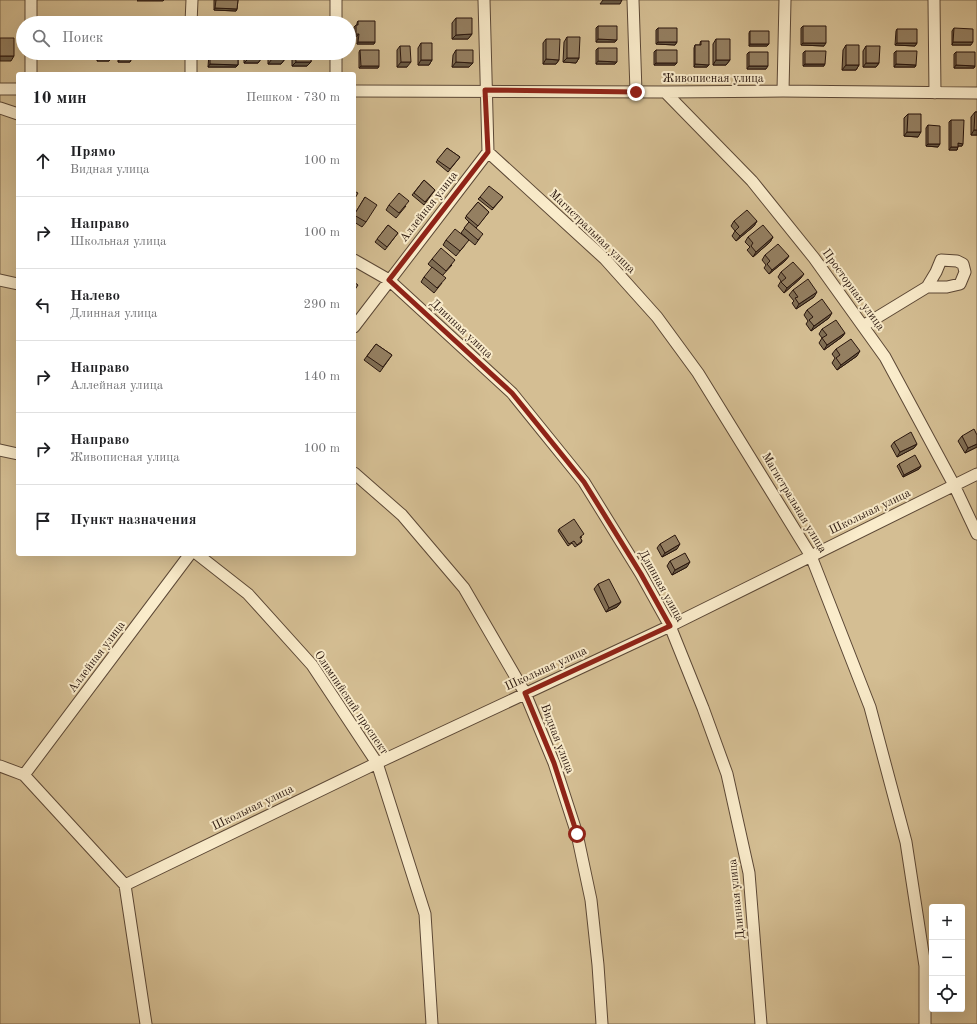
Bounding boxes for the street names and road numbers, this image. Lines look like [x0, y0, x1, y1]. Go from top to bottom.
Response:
street label: Живописная улица [662, 73, 764, 85]
street label: Аллейная улица [398, 169, 460, 245]
street label: Магистральная улица [547, 188, 637, 276]
street label: Просторная улица [819, 247, 887, 333]
street label: Длинная улица [427, 297, 495, 361]
street label: Магистральная улица [759, 451, 829, 555]
street label: Школьная улица [827, 487, 913, 537]
street label: Длинная улица [636, 548, 686, 624]
street label: Аллейная улица [66, 619, 128, 695]
street label: Школьная улица [503, 645, 589, 693]
street label: Олимпийский проспект [312, 649, 390, 757]
street label: Видная улица [538, 703, 576, 775]
street label: Школьная улица [210, 783, 296, 833]
street label: Длинная улица [727, 858, 747, 940]

